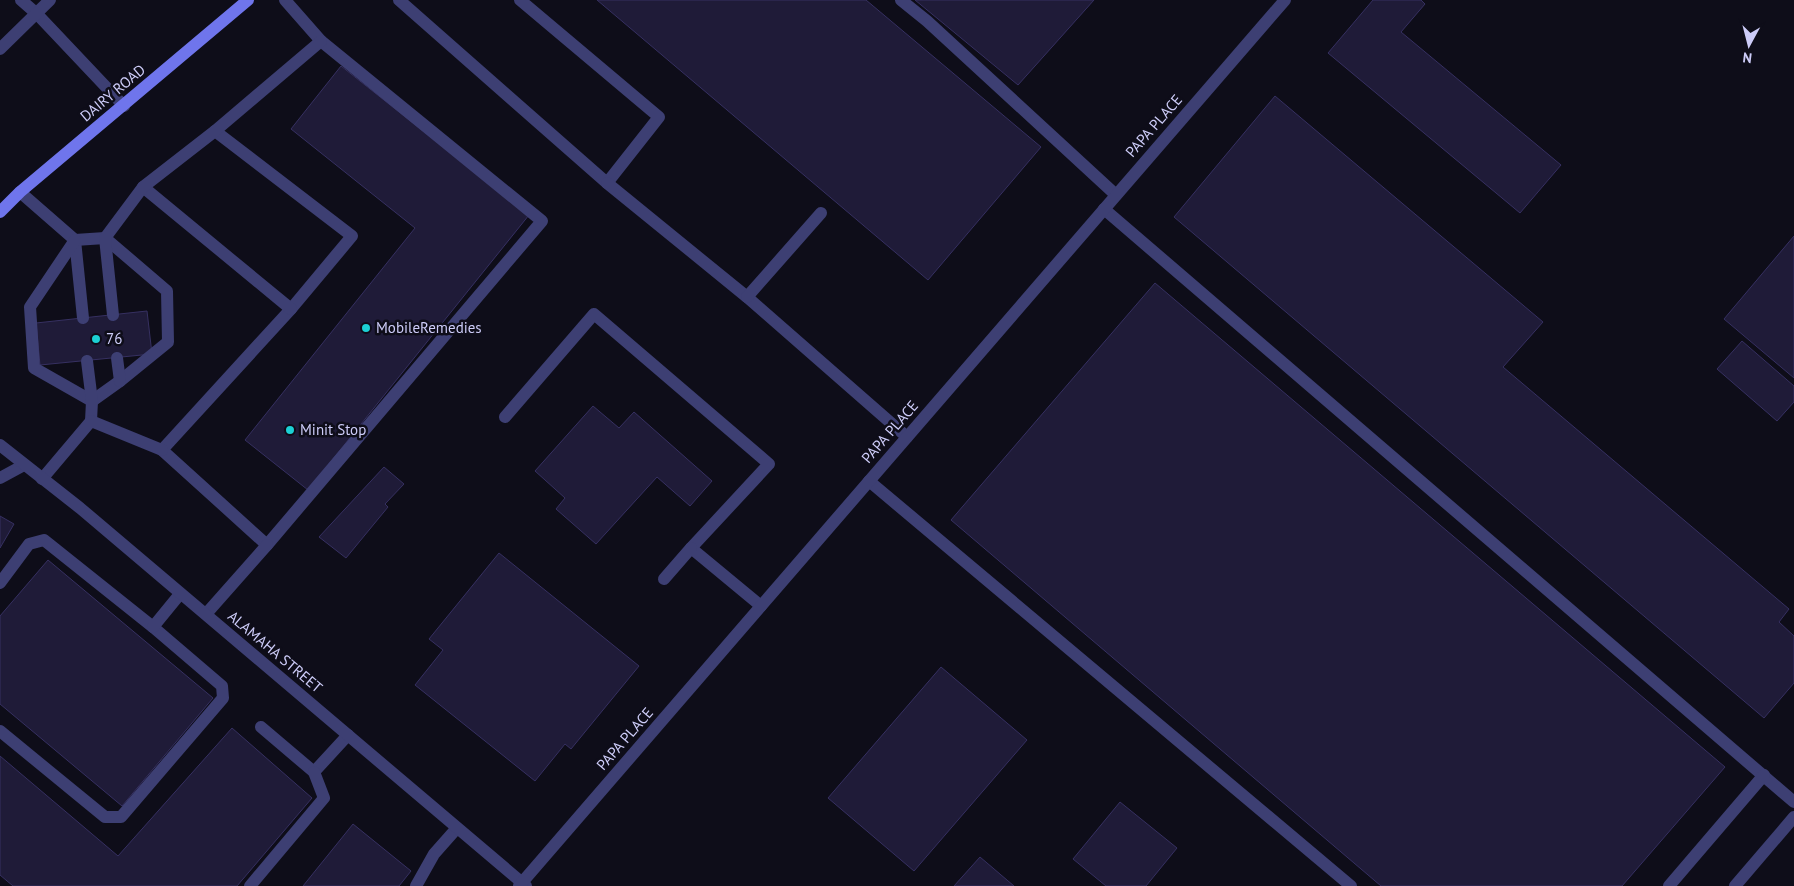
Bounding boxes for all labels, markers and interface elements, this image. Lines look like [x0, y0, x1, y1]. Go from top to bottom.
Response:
north arrow [1724, 20, 1774, 70]
text: N [1742, 48, 1753, 67]
street label: DAIRY ROAD [76, 60, 149, 125]
street label: PAPA PLACE [1121, 90, 1186, 161]
place label: MobileRemedies [376, 318, 482, 337]
marker: MobileRemedies [360, 322, 372, 334]
place label: 76 [106, 329, 122, 348]
marker: 76 [90, 333, 102, 345]
street label: PAPA PLACE [857, 396, 922, 467]
place label: Minit Stop [300, 420, 366, 439]
marker: Minit Stop [284, 424, 296, 436]
street label: ALAMAHA STREET [224, 606, 327, 697]
street label: PAPA PLACE [592, 703, 657, 774]

